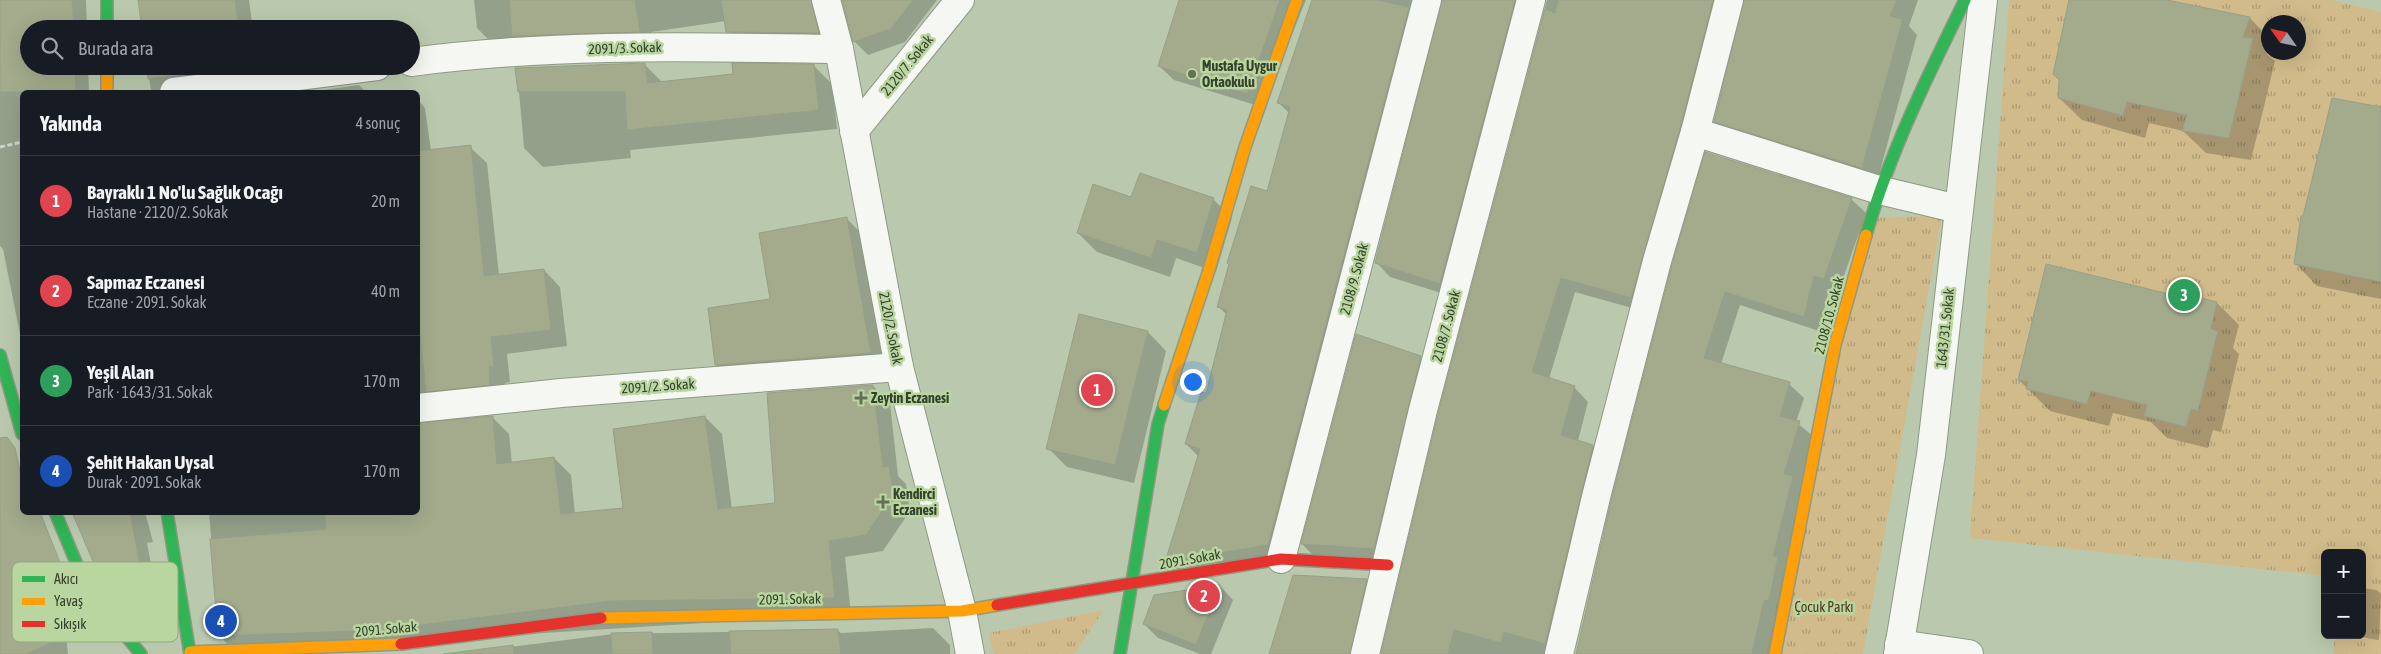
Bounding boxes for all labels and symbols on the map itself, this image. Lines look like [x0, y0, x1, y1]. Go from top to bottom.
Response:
north arrow [2261, 15, 2306, 60]
street label: 2120/7. Sokak [878, 31, 936, 99]
street label: 2091/3. Sokak [588, 39, 662, 57]
place label: Mustafa Uygur Ortaokulu [1202, 58, 1278, 90]
marker: Mustafa Uygur Ortaokulu [1186, 68, 1198, 80]
street label: 2108/9. Sokak [1337, 242, 1371, 316]
street label: 2108/10. Sokak [1811, 274, 1847, 356]
pin: 3 [2168, 276, 2200, 314]
street label: 1643/31. Sokak [1933, 287, 1957, 369]
street label: 2108/7. Sokak [1429, 289, 1463, 363]
street label: 2120/2. Sokak [876, 290, 906, 366]
your location [1180, 369, 1206, 395]
pin: 1 [1081, 371, 1113, 409]
street label: 2091/2. Sokak [621, 375, 695, 397]
place label: Zeytin Eczanesi [871, 390, 949, 406]
marker: Zeytin Eczanesi [855, 392, 867, 404]
place label: Kendirci Eczanesi [893, 486, 937, 518]
marker: Kendirci Eczanesi [877, 496, 889, 508]
street label: 2091. Sokak [1158, 546, 1222, 572]
legend [12, 562, 178, 642]
text: Akıcı [54, 571, 78, 587]
pin: 2 [1188, 577, 1220, 615]
street label: 2091. Sokak [759, 590, 821, 608]
text: Yavaş [54, 593, 83, 609]
park label: Çocuk Parkı [1794, 599, 1854, 615]
pin: 4 [205, 602, 237, 640]
text: Sıkışık [54, 616, 86, 632]
street label: 2091. Sokak [354, 618, 418, 640]

